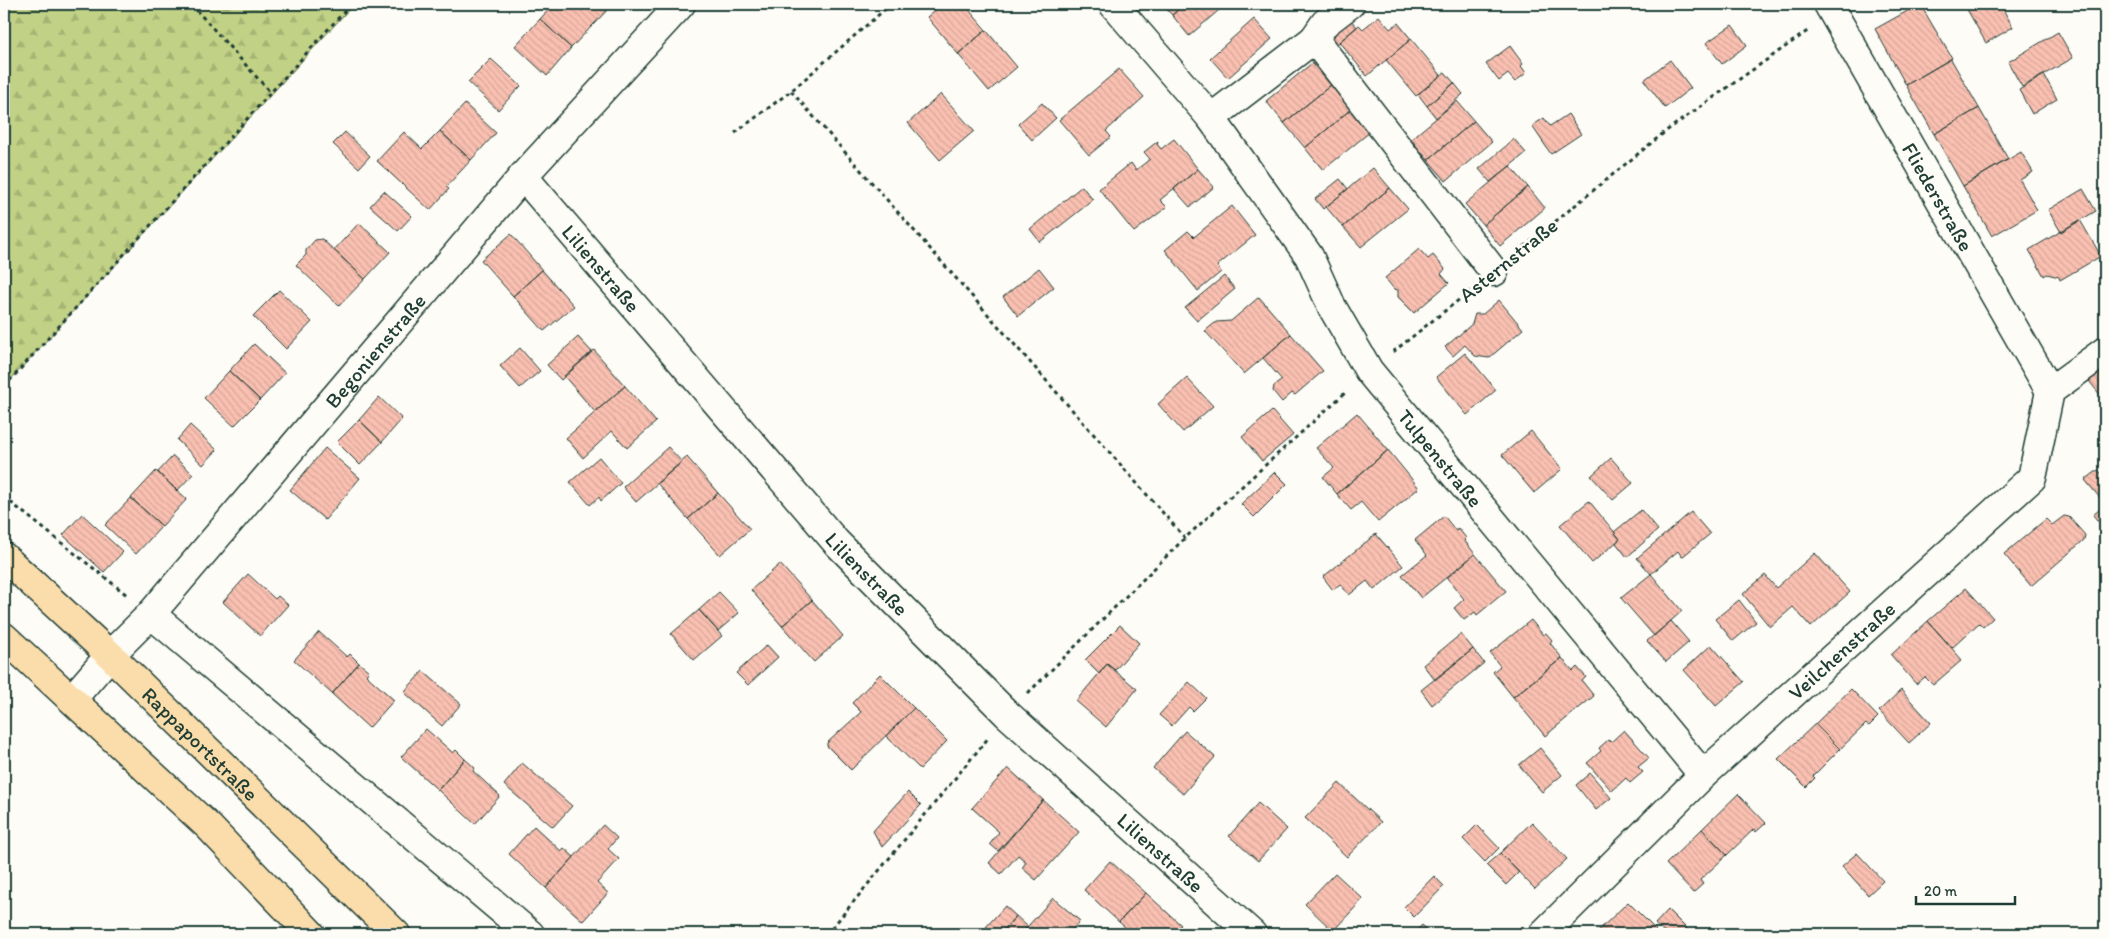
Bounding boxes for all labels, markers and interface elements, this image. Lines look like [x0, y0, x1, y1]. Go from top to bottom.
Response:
street label: Fliederstraße [1897, 138, 1979, 255]
street label: Asternstraße [1454, 213, 1562, 307]
street label: Lilienstraße [557, 219, 646, 317]
street label: Begonienstraße [319, 288, 431, 413]
street label: Tulpenstraße [1393, 404, 1488, 512]
street label: Lilienstraße [820, 527, 914, 621]
street label: Veilchenstraße [1783, 596, 1900, 705]
street label: Rappaportstraße [137, 681, 264, 806]
street label: Lilienstraße [1112, 807, 1209, 898]
scale bar [1916, 873, 2015, 905]
text: 20 m [1924, 882, 1958, 900]

